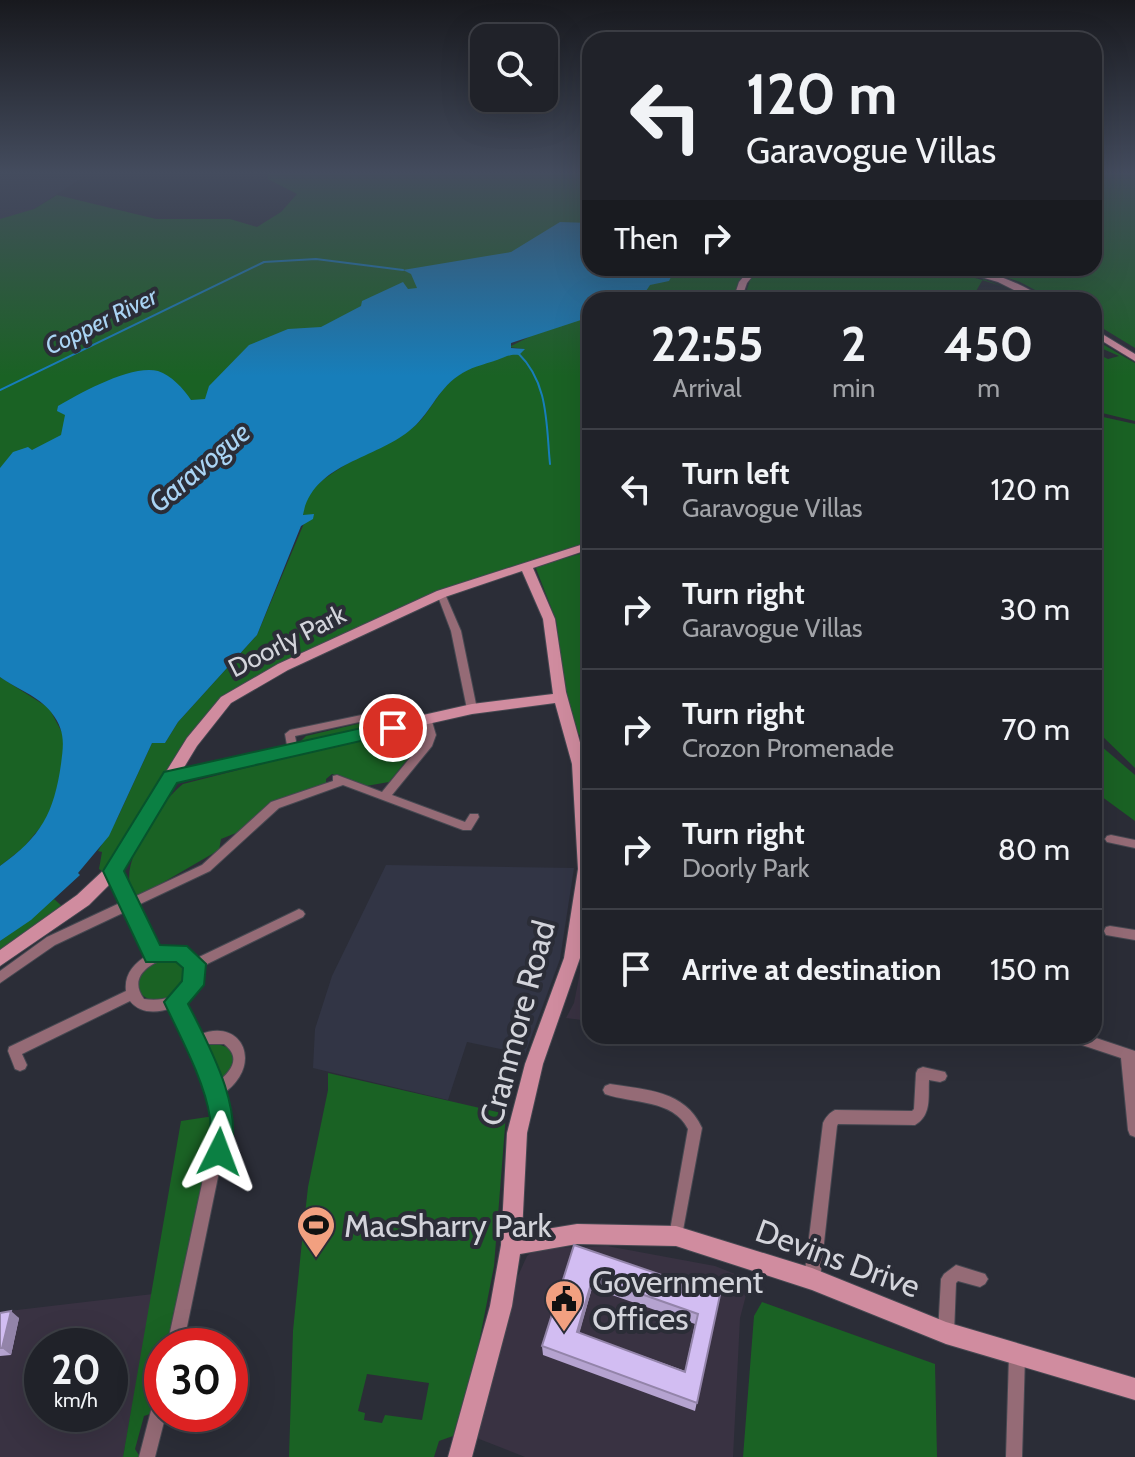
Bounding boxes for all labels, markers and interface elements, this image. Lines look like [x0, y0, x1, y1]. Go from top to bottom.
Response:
map controls [470, 24, 558, 112]
button: search [470, 24, 558, 112]
text: 120 m [746, 60, 897, 128]
icon: left [614, 64, 718, 168]
text: Garavogue Villas [746, 128, 996, 172]
icon: right [694, 216, 738, 260]
text: Then [614, 220, 678, 257]
water label: Copper River [40, 281, 163, 361]
text: 22:55 [651, 315, 764, 373]
text: 2 [841, 315, 866, 373]
text: 450 [944, 315, 1033, 373]
text: Arrival [673, 372, 742, 404]
text: min [832, 372, 875, 404]
text: m [977, 372, 1000, 404]
water label: Garavogue [141, 415, 257, 519]
text: Turn left [682, 455, 790, 492]
icon: left [614, 467, 658, 511]
text: 120 m [990, 471, 1070, 508]
text: Garavogue Villas [682, 492, 863, 524]
text: Turn right [682, 575, 805, 612]
icon: right [614, 587, 658, 631]
text: 30 m [1000, 591, 1070, 628]
street label: Doorly Park [223, 598, 351, 684]
text: Garavogue Villas [682, 612, 863, 644]
pin [359, 694, 427, 762]
text: Turn right [682, 695, 805, 732]
icon: arrive [371, 706, 415, 750]
icon: right [614, 707, 658, 751]
text: 70 m [1001, 711, 1070, 748]
text: Crozon Promenade [682, 732, 894, 764]
text: Turn right [682, 815, 805, 852]
icon: right [614, 827, 658, 871]
text: 80 m [998, 831, 1070, 868]
text: Doorly Park [682, 852, 809, 884]
street label: Cranmore Road [471, 916, 563, 1130]
icon: arrive [614, 947, 658, 991]
text: Arrive at destination [682, 951, 942, 988]
text: 150 m [990, 951, 1070, 988]
position arrow [177, 1110, 261, 1194]
sports icon: MacSharry Park [295, 1204, 337, 1259]
place label: MacSharry Park [344, 1206, 552, 1245]
street label: Devins Drive [751, 1210, 925, 1306]
place label: Government Offices [592, 1262, 764, 1338]
public building icon: Government Offices [543, 1278, 585, 1333]
speed limit sign: 30 [144, 1328, 248, 1432]
text: 20 [51, 1345, 101, 1394]
text: km/h [54, 1388, 98, 1412]

